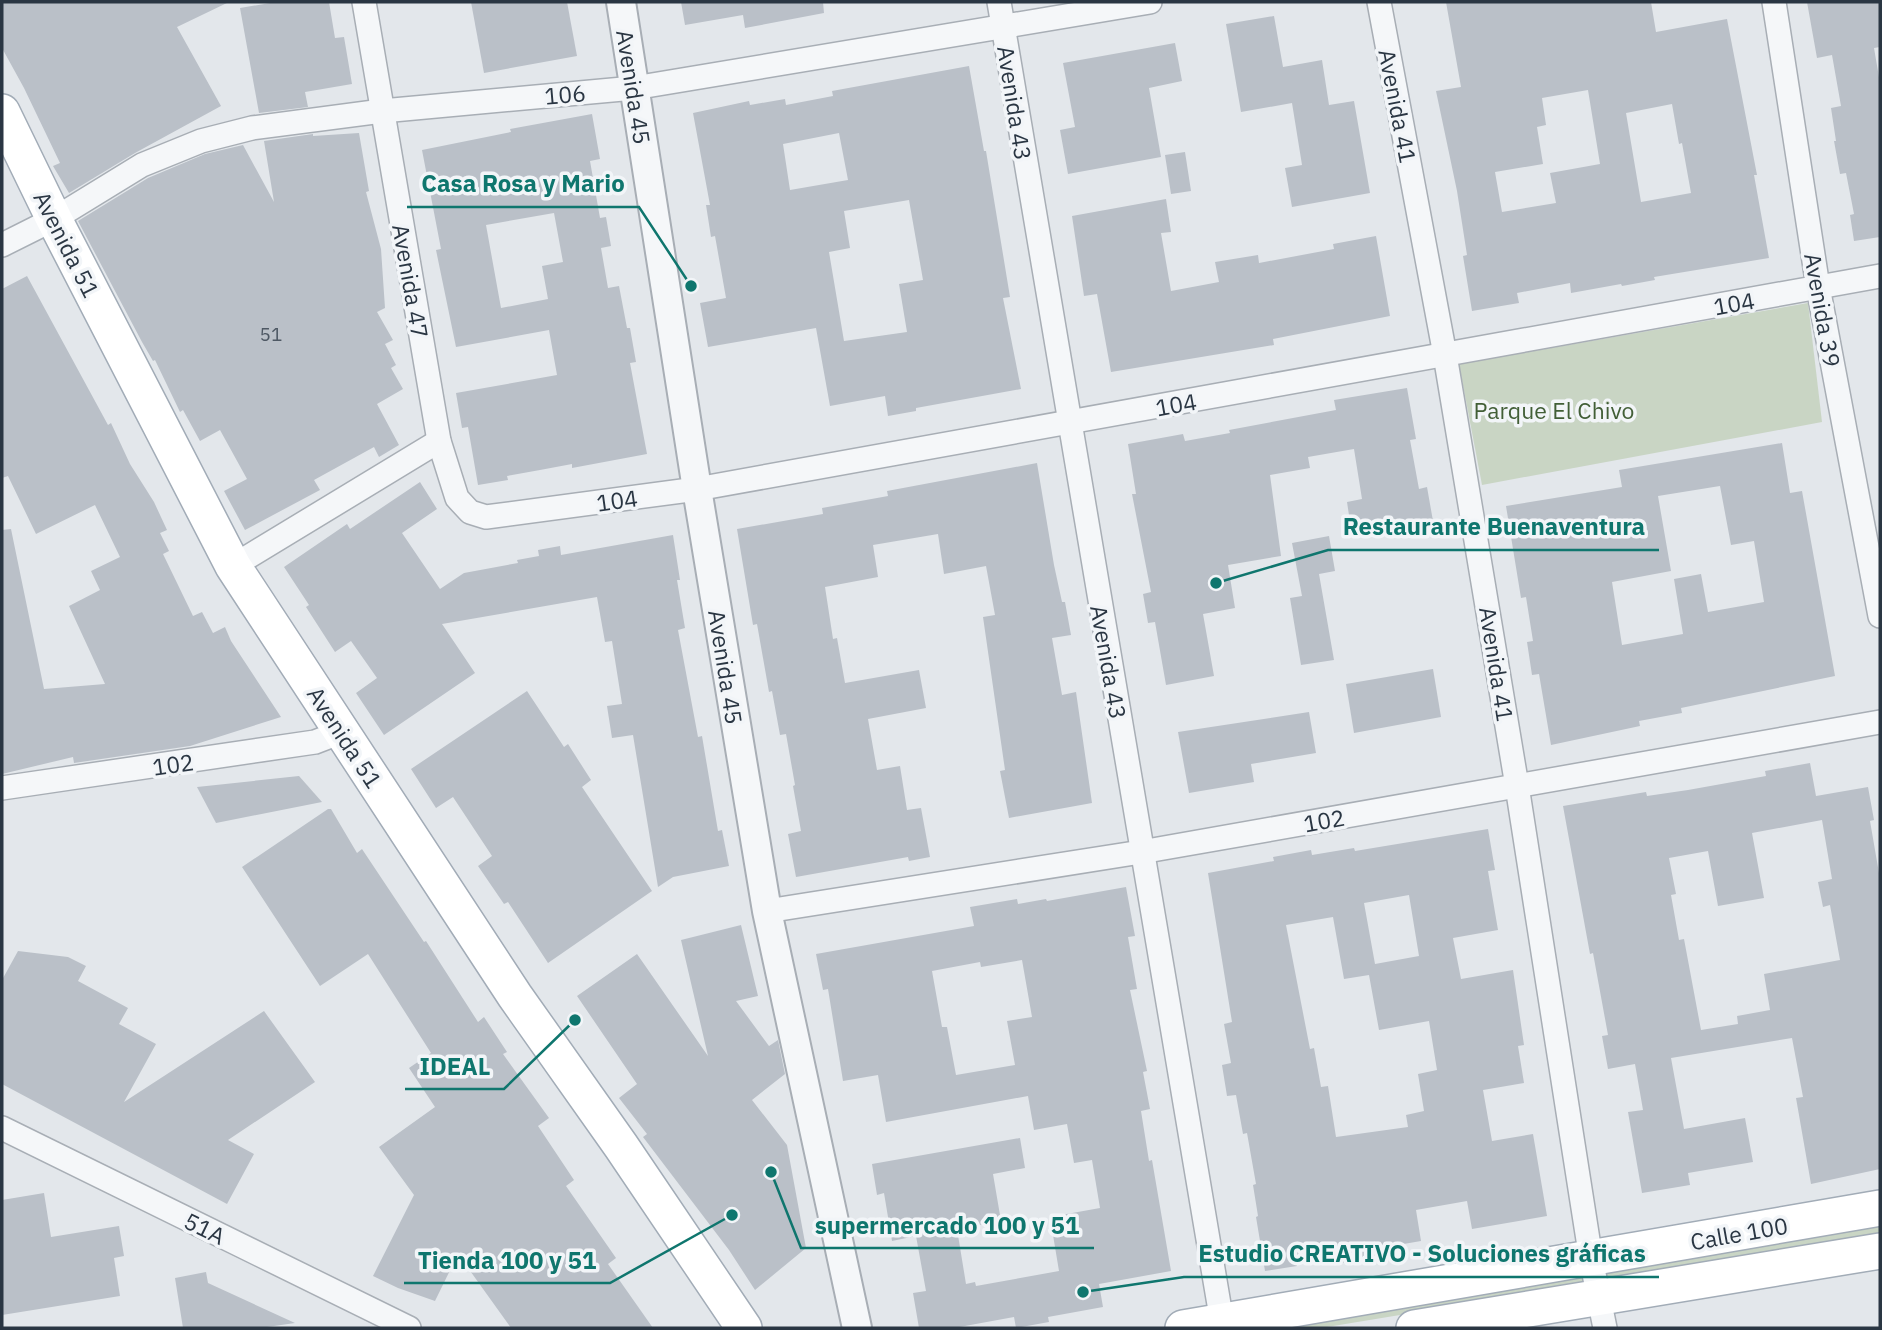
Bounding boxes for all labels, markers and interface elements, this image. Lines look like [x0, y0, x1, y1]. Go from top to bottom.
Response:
street label: Avenida 45 [610, 28, 658, 146]
street label: Avenida 43 [991, 44, 1039, 162]
street label: Avenida 41 [1372, 46, 1424, 166]
street label: 106 [543, 77, 587, 111]
callout: Casa Rosa y Mario [407, 162, 639, 207]
text: Casa Rosa y Mario [421, 167, 625, 199]
street label: Avenida 51 [27, 186, 107, 302]
street label: Avenida 47 [386, 222, 436, 340]
street label: Avenida 39 [1798, 251, 1848, 369]
street label: 104 [1711, 285, 1757, 321]
house number: 51 [260, 322, 282, 346]
street label: 104 [1153, 386, 1199, 422]
park label: Parque El Chivo [1474, 395, 1634, 425]
street label: 104 [594, 482, 640, 518]
callout: Restaurante Buenaventura [1328, 505, 1659, 550]
text: Restaurante Buenaventura [1343, 510, 1645, 542]
street label: Avenida 43 [1084, 603, 1134, 721]
street label: Avenida 41 [1473, 605, 1521, 723]
street label: Avenida 45 [702, 608, 750, 726]
street label: Avenida 51 [301, 680, 389, 794]
street label: 102 [150, 746, 196, 782]
street label: 102 [1301, 802, 1347, 838]
callout: IDEAL [405, 1044, 504, 1089]
text: IDEAL [420, 1050, 490, 1082]
callout: supermercado 100 y 51 [801, 1203, 1094, 1248]
street label: 51A [179, 1205, 231, 1251]
text: supermercado 100 y 51 [815, 1209, 1079, 1241]
street label: Calle 100 [1688, 1210, 1790, 1256]
callout: Estudio CREATIVO - Soluciones gráficas [1184, 1232, 1659, 1277]
text: Estudio CREATIVO - Soluciones gráficas [1198, 1237, 1646, 1269]
callout: Tienda 100 y 51 [404, 1238, 610, 1283]
text: Tienda 100 y 51 [418, 1244, 596, 1276]

